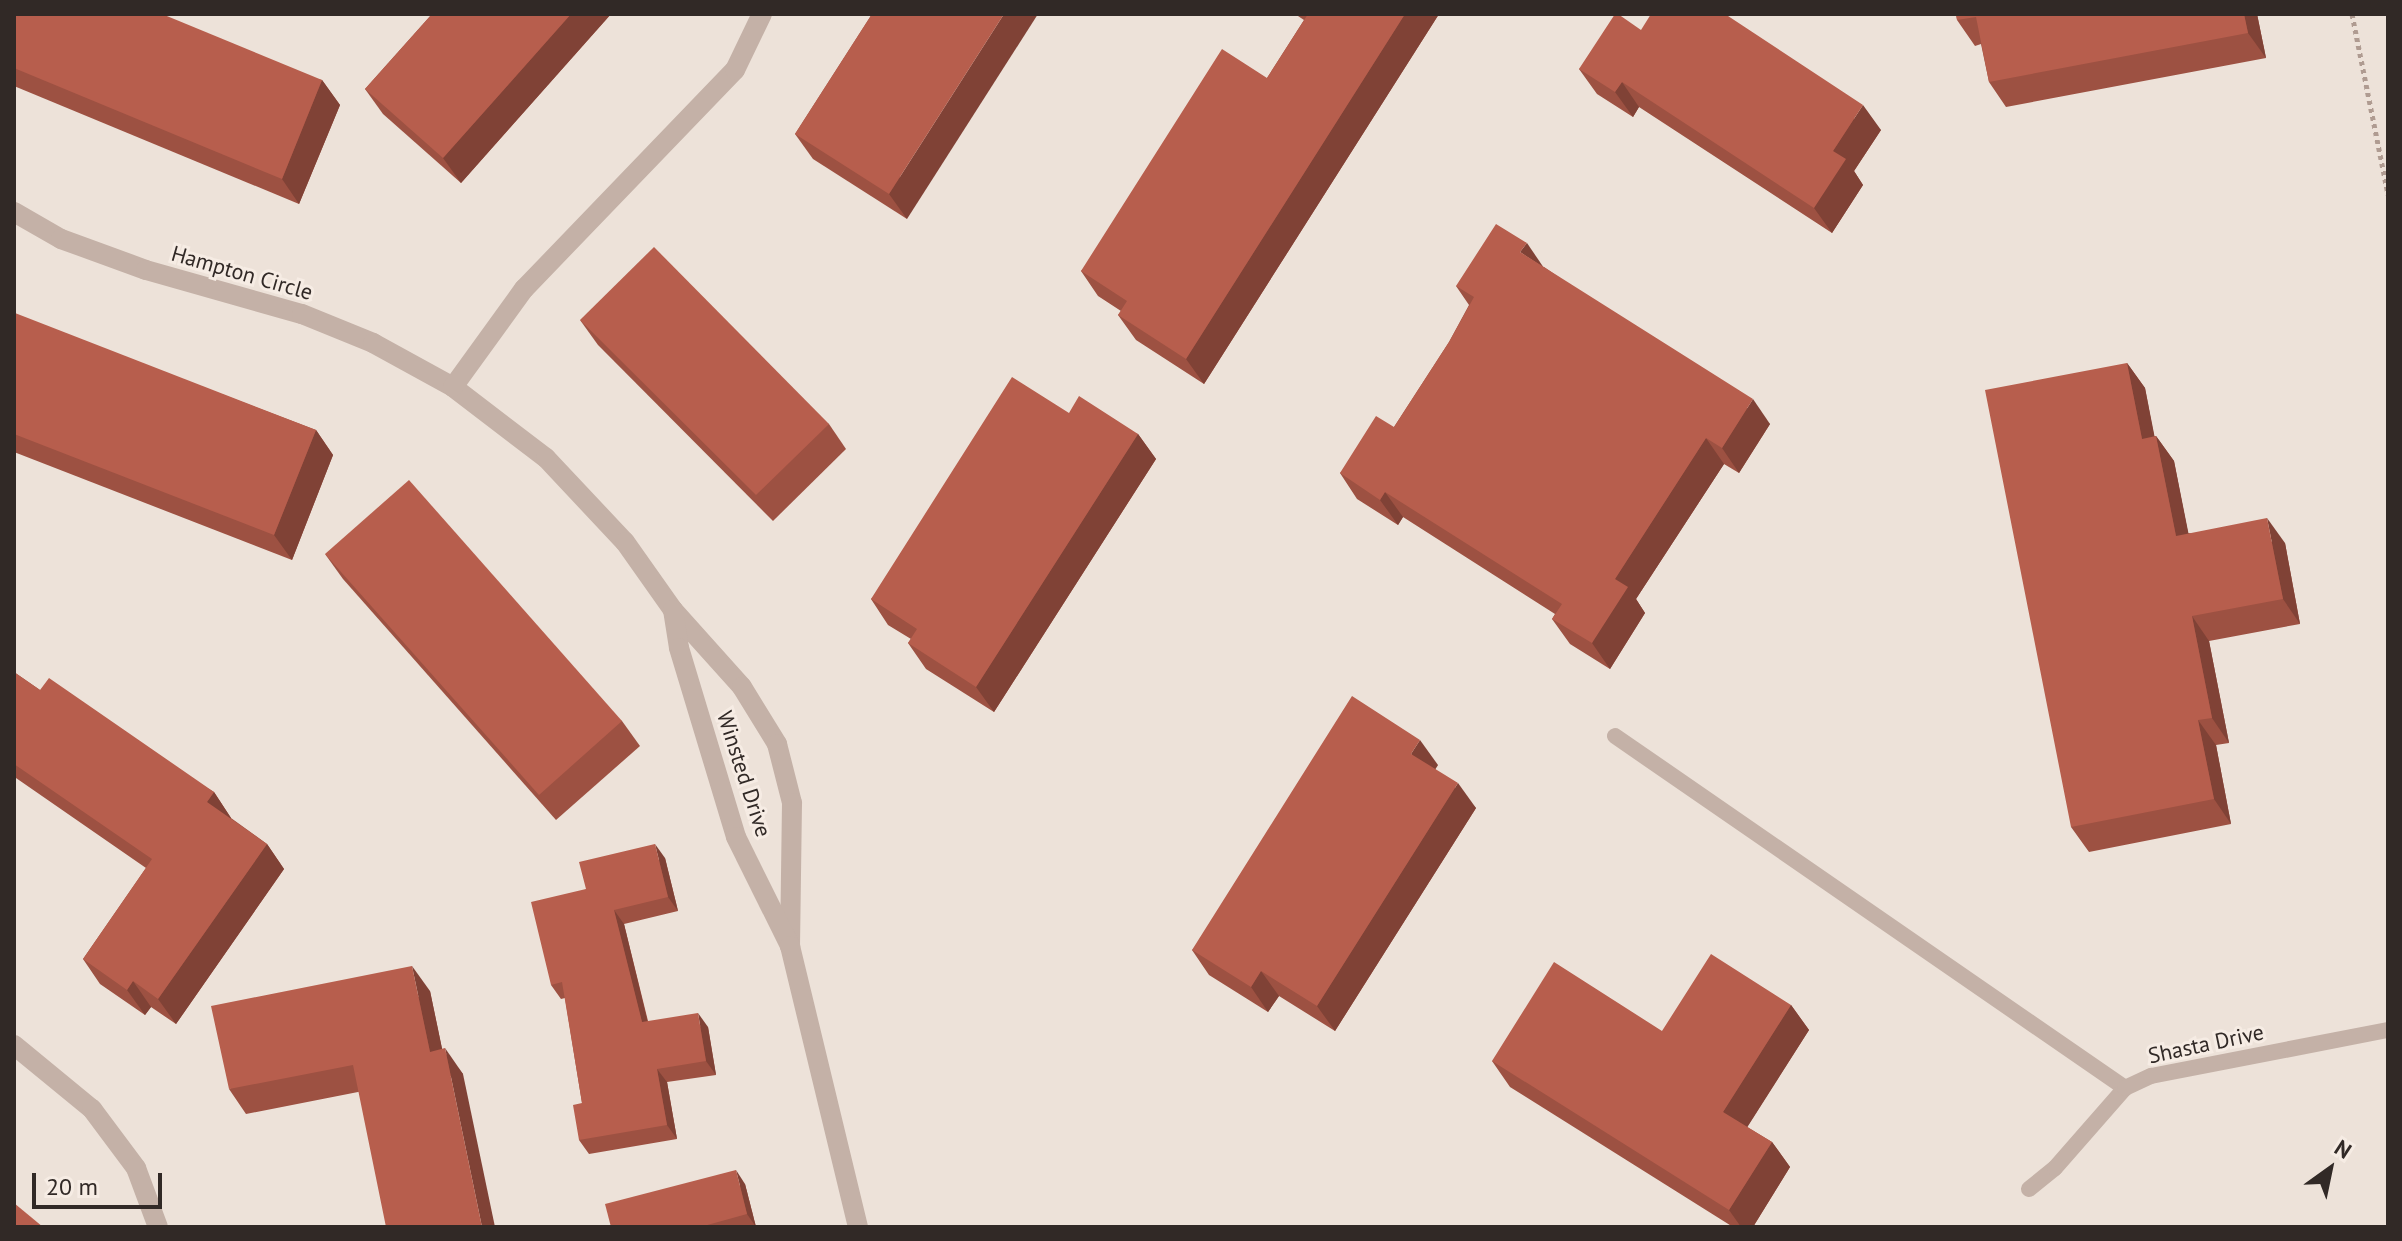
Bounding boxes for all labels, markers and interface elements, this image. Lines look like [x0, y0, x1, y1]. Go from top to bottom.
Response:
street label: Hampton Circle [168, 240, 316, 306]
street label: Winsted Drive [711, 708, 777, 840]
street label: Shasta Drive [2146, 1019, 2266, 1069]
north arrow [2290, 1129, 2370, 1209]
text: N [2329, 1133, 2357, 1165]
scale bar [36, 1157, 166, 1207]
text: 20 m [46, 1171, 98, 1202]

